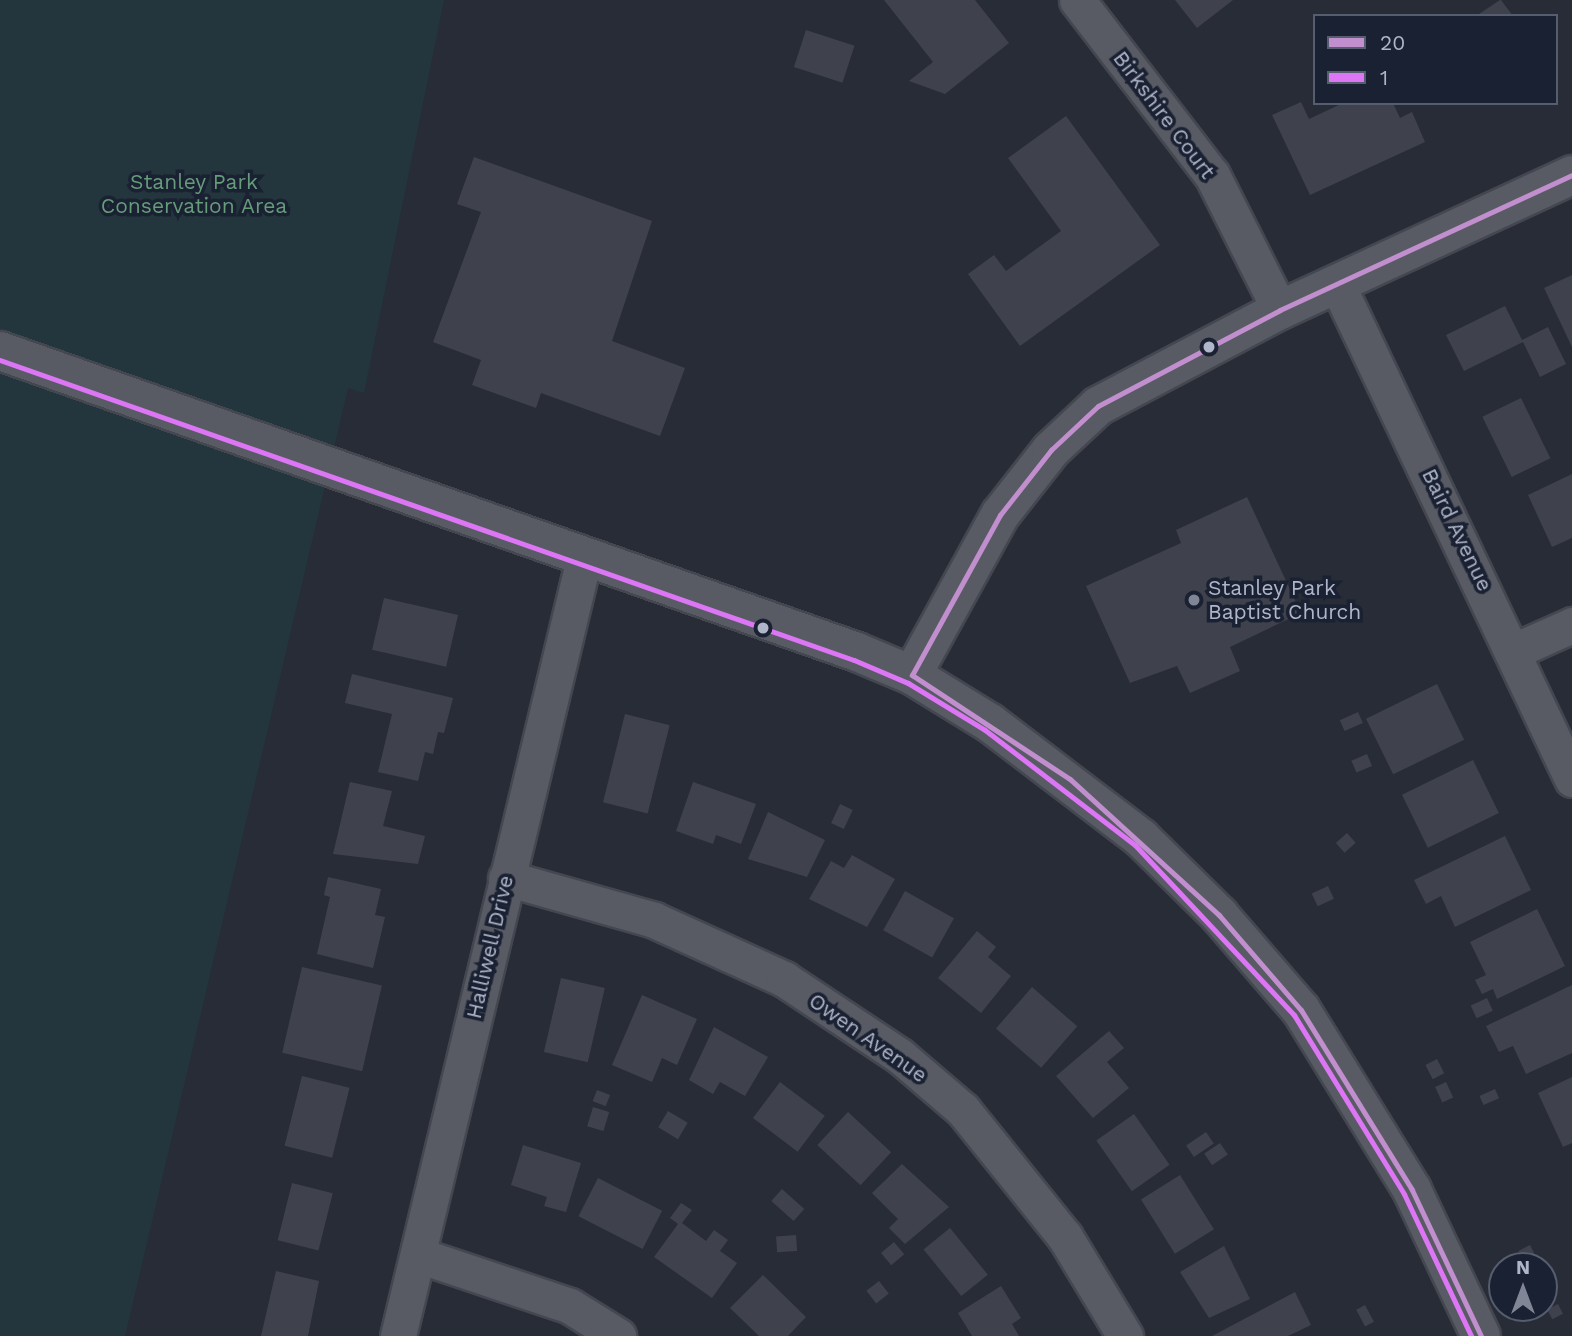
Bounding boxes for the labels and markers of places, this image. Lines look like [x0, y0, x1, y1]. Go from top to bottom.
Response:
unlabelled marker [1202, 340, 1216, 354]
place label: Stanley Park Baptist Church [1208, 575, 1361, 625]
marker: Stanley Park Baptist Church [1186, 592, 1202, 608]
unlabelled marker [756, 621, 770, 635]

